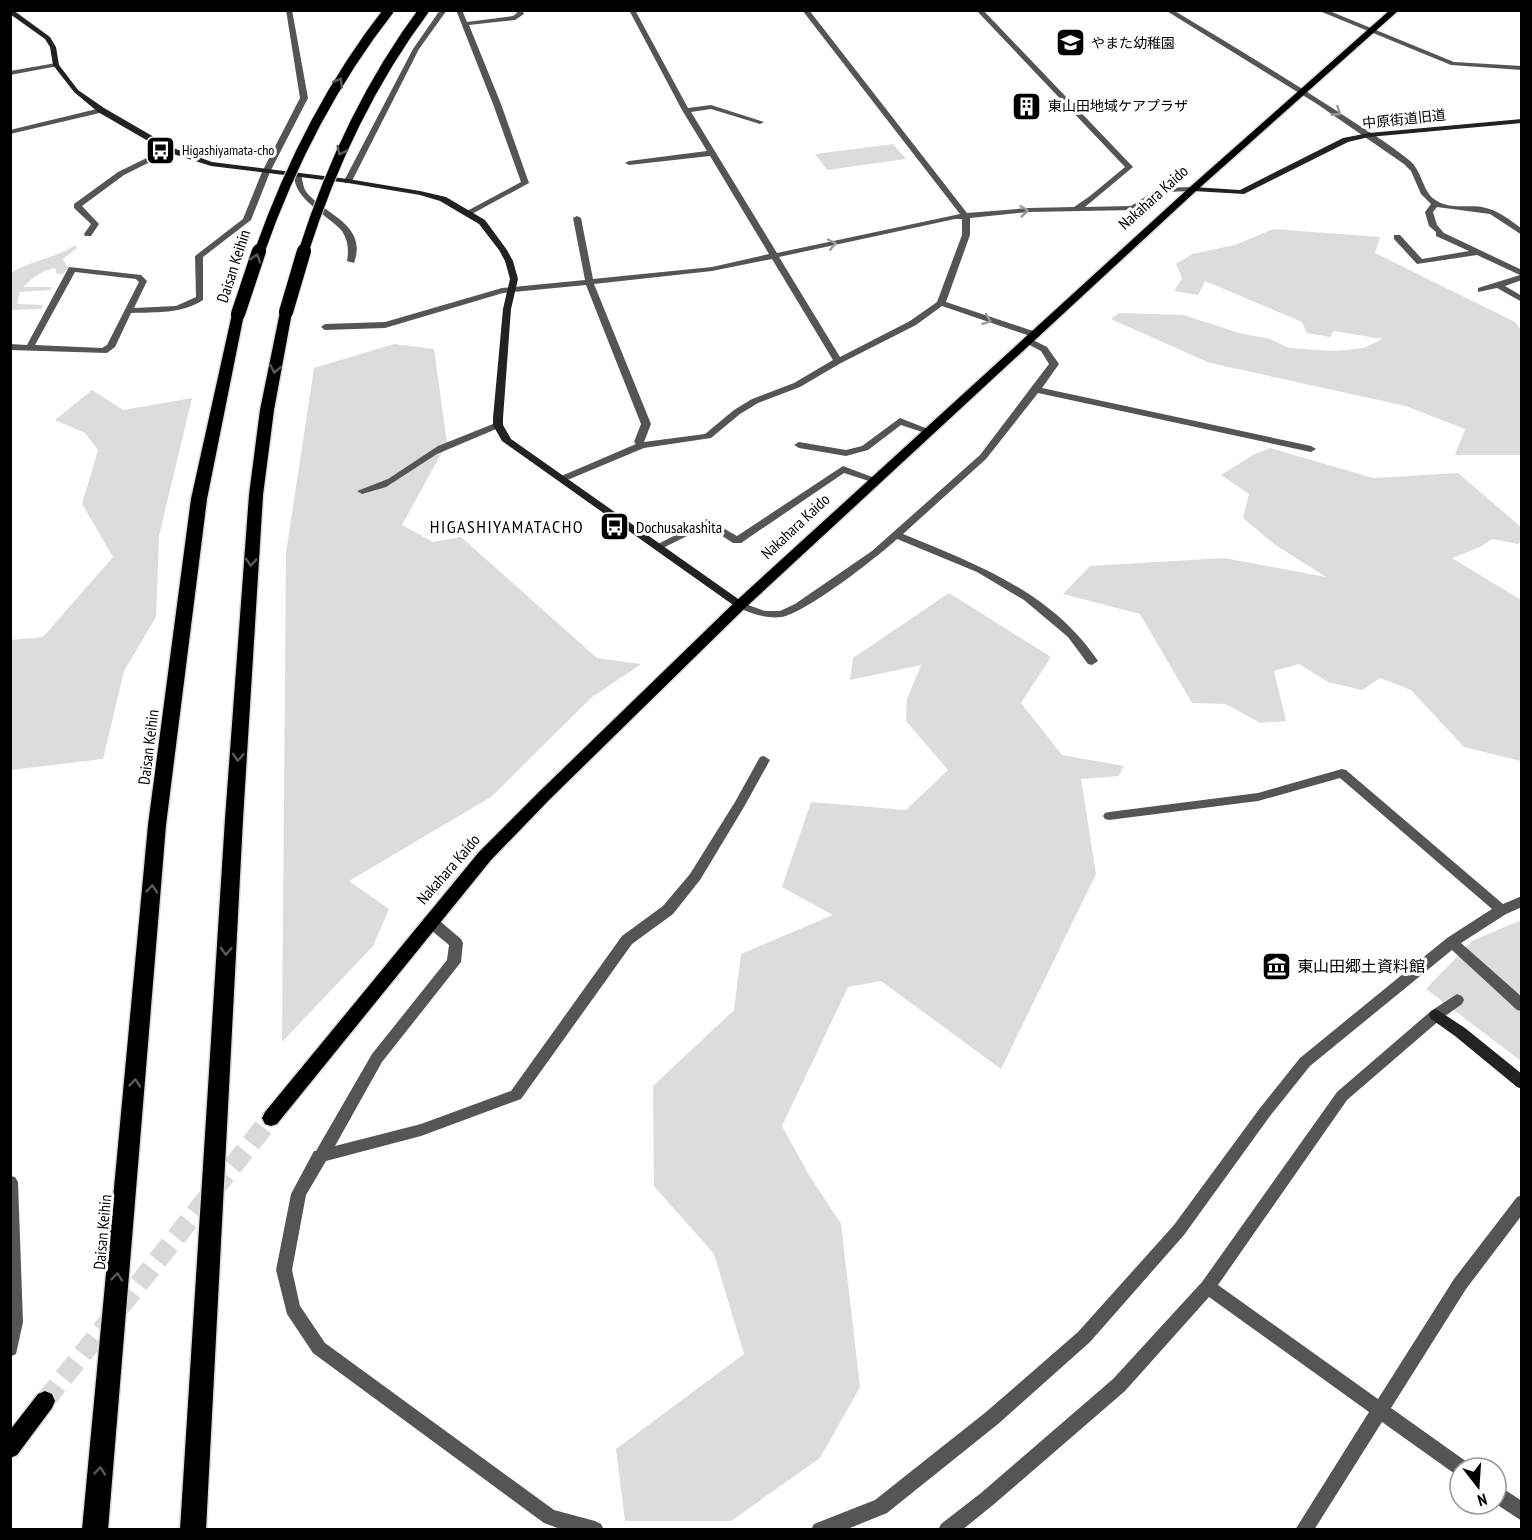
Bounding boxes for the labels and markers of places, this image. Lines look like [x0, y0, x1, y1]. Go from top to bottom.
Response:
school or university icon: やまた幼稚園 [1054, 27, 1086, 59]
place label: やまた幼稚園 [1091, 34, 1175, 52]
building icon: 東山田地域ケアプラザ [1011, 90, 1043, 122]
place label: 東山田地域ケアプラザ [1048, 97, 1188, 115]
bus stop icon: Higashiyamata-cho [145, 134, 177, 166]
place label: Higashiyamata-cho [182, 141, 274, 159]
bus stop icon: Dochusakashita [599, 511, 631, 543]
place label: Dochusakashita [636, 517, 722, 537]
museum icon: 東山田郷土資料館 [1260, 950, 1292, 982]
place label: 東山田郷土資料館 [1297, 956, 1425, 976]

